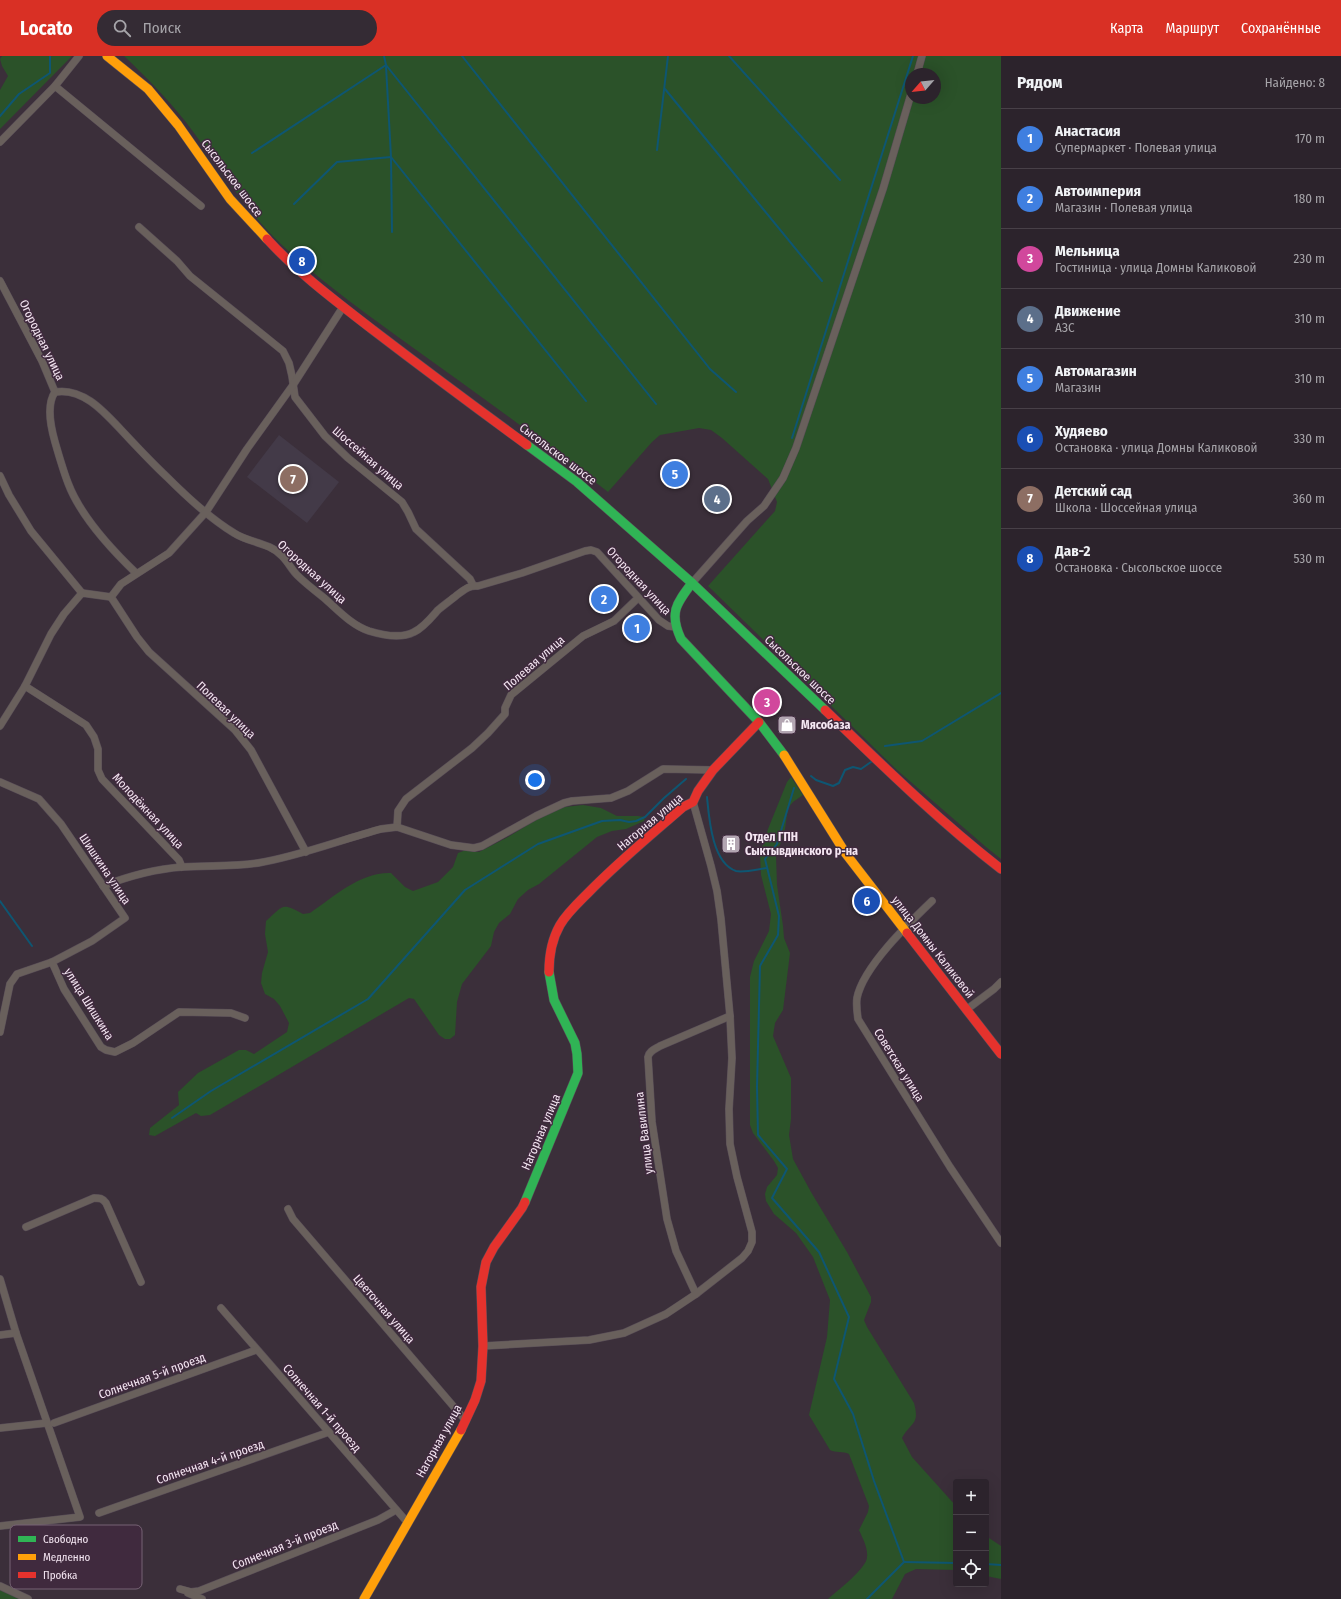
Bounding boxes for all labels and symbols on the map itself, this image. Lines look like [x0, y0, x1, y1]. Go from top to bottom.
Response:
north arrow [905, 68, 941, 104]
street label: Сысольское шоссе [198, 137, 266, 219]
pin: 8 [289, 246, 315, 276]
street label: Огородная улица [16, 297, 68, 383]
street label: Сысольское шоссе [517, 420, 599, 488]
street label: Шоссейная улица [330, 423, 406, 493]
pin: 5 [662, 459, 688, 489]
pin: 7 [280, 464, 306, 494]
pin: 4 [704, 484, 730, 514]
street label: Огородная улица [275, 537, 349, 607]
street label: Огородная улица [604, 544, 674, 618]
pin: 2 [591, 584, 617, 614]
pin: 1 [624, 613, 650, 643]
street label: Полевая улица [501, 633, 567, 693]
street label: Сысольское шоссе [762, 633, 838, 707]
street label: Полевая улица [194, 679, 258, 742]
pin: 3 [754, 687, 780, 717]
shop icon: Мясобаза [776, 714, 798, 736]
place label: Мясобаза [801, 718, 851, 732]
street label: Молодёжная улица [110, 770, 187, 852]
your location [525, 770, 545, 790]
street label: Нагорная улица [614, 790, 686, 853]
place label: Отдел ГПН Сыктывдинского р-на [745, 830, 858, 858]
street label: Шишкина улица [76, 831, 134, 907]
building icon: Отдел ГПН Сыктывдинского р-на [720, 833, 742, 855]
pin: 6 [854, 886, 880, 916]
street label: улица Домны Каликовой [889, 893, 977, 1001]
street label: улица Шишкина [61, 965, 117, 1043]
street label: Советская улица [871, 1026, 927, 1104]
street label: улица Вавилина [632, 1091, 656, 1175]
street label: Нагорная улица [519, 1092, 563, 1172]
street label: Цветочная улица [350, 1272, 418, 1346]
street label: Солнечная 5-й проезд [97, 1350, 207, 1402]
street label: Солнечная 1-й проезд [280, 1361, 364, 1455]
street label: Нагорная улица [413, 1402, 465, 1480]
street label: Солнечная 4-й проезд [154, 1437, 266, 1487]
street label: Солнечная 3-й проезд [230, 1517, 340, 1573]
legend [10, 1525, 142, 1589]
text: Свободно [43, 1533, 88, 1546]
text: Медленно [43, 1551, 91, 1564]
text: Пробка [43, 1569, 77, 1582]

